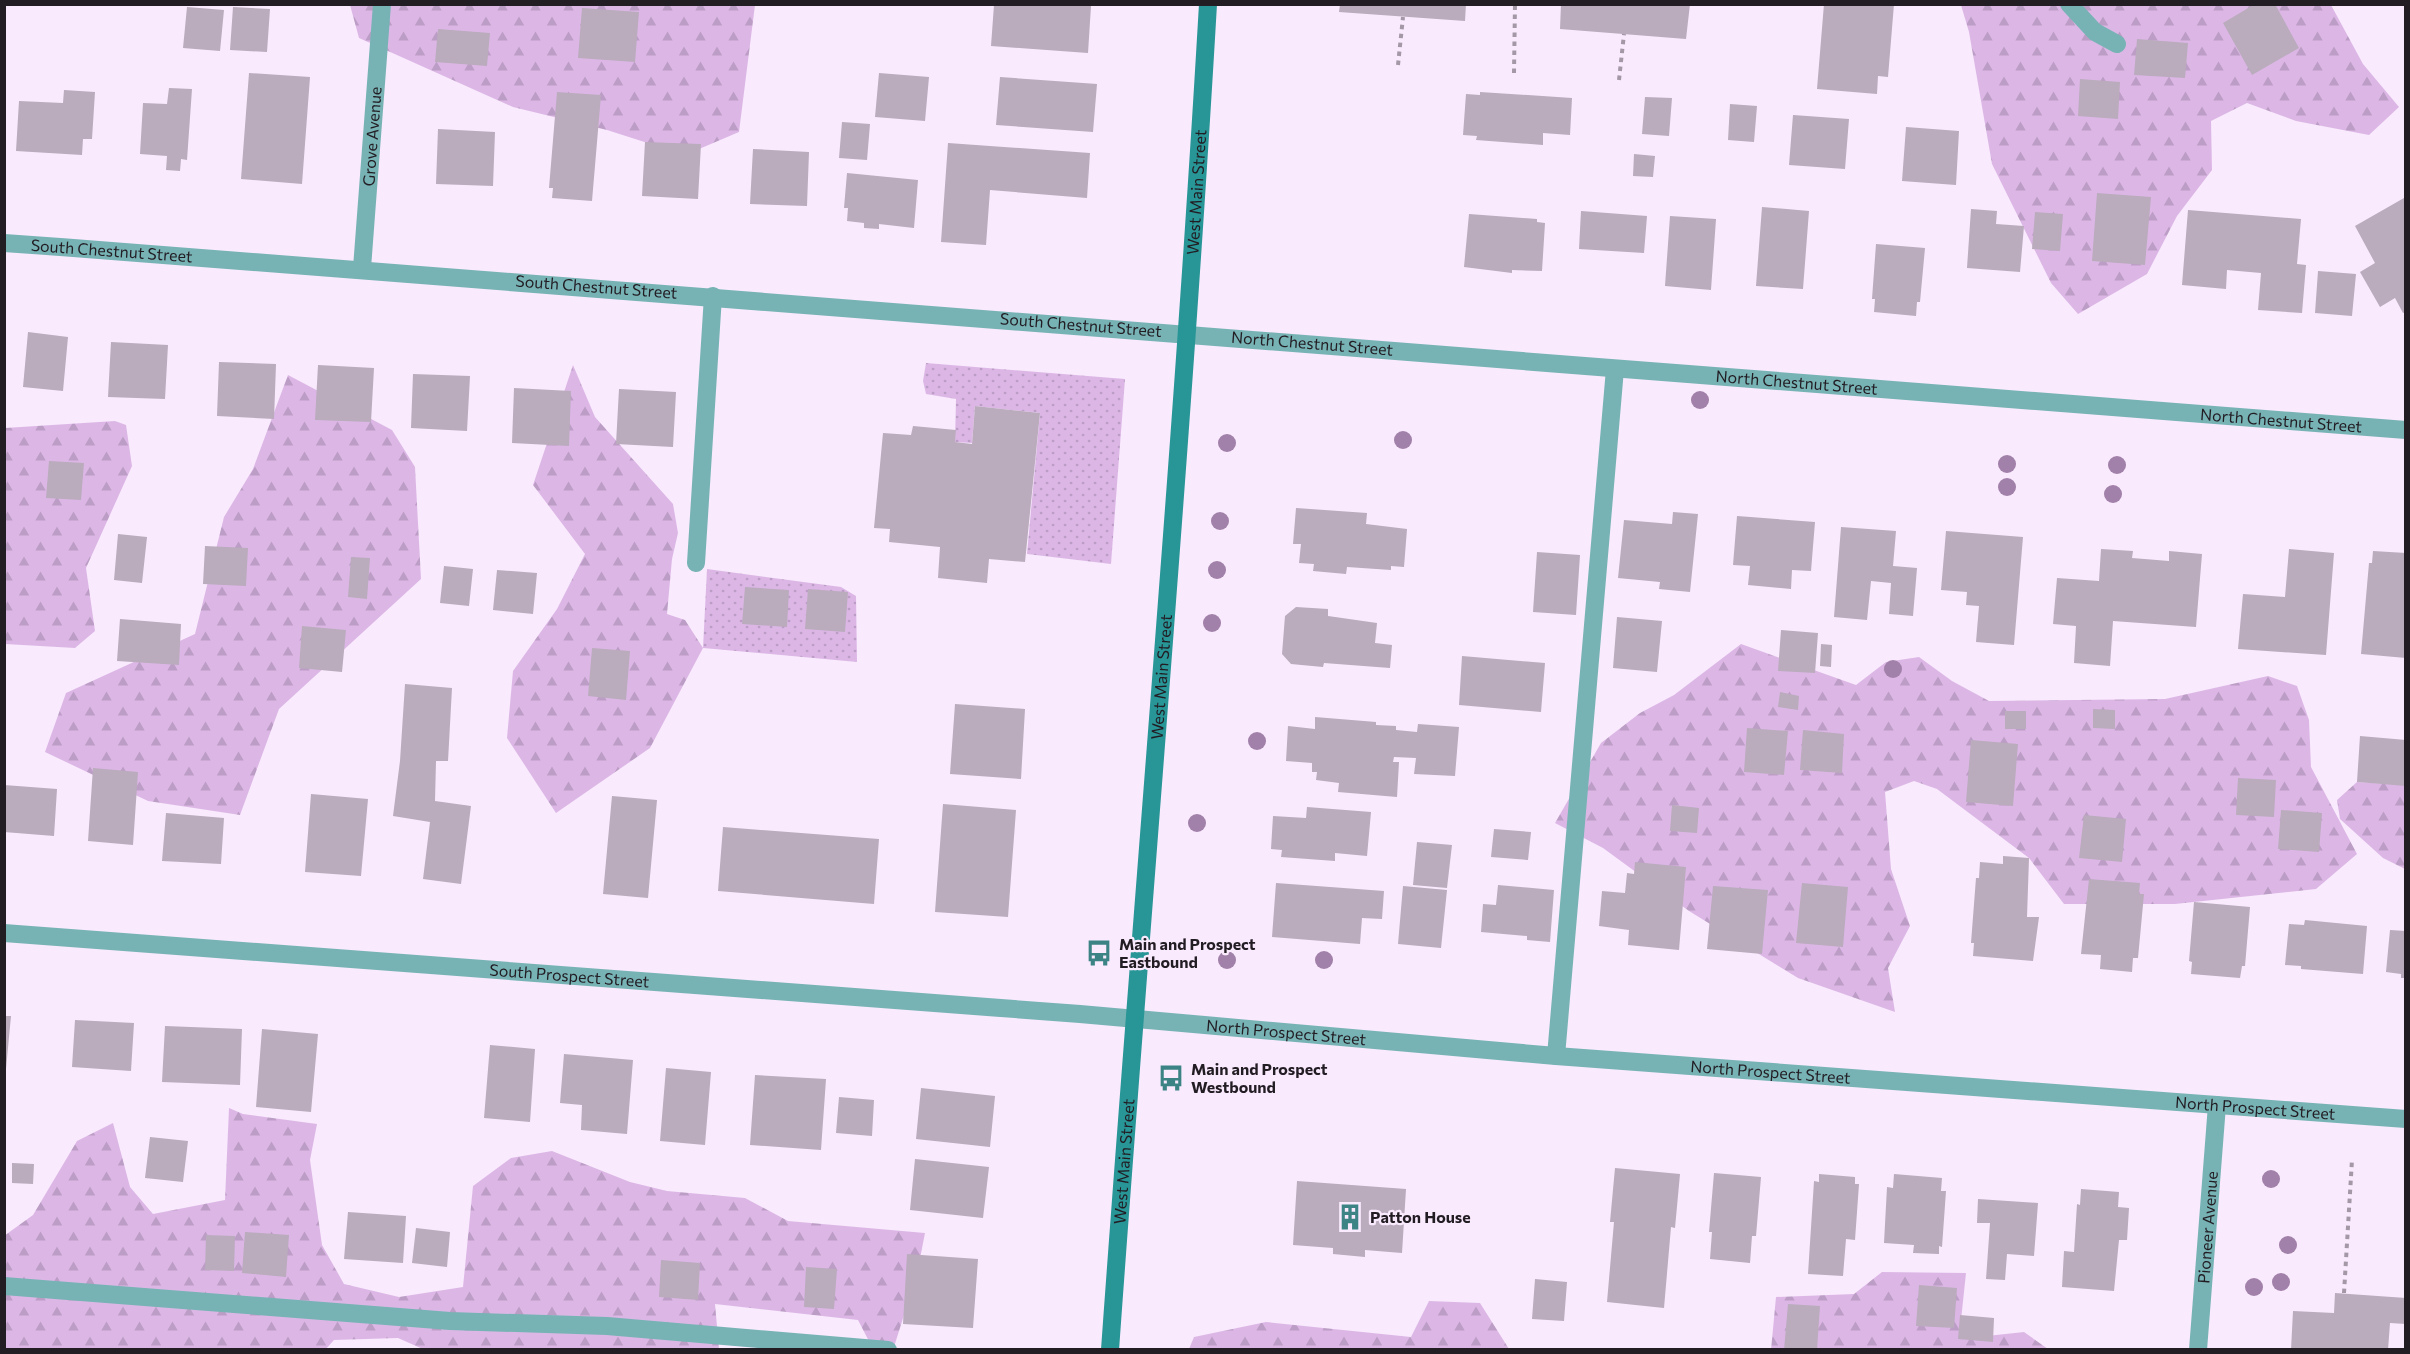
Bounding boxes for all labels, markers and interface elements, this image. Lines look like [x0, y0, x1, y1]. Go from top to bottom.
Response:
street label: Grove Avenue [358, 86, 385, 187]
street label: West Main Street [1182, 128, 1209, 256]
street label: South Chestnut Street [30, 235, 194, 265]
street label: South Chestnut Street [515, 270, 678, 302]
street label: South Chestnut Street [999, 308, 1163, 340]
street label: North Chestnut Street [1231, 327, 1394, 359]
street label: North Chestnut Street [1715, 366, 1879, 398]
street label: North Chestnut Street [2199, 404, 2363, 436]
street label: West Main Street [1146, 613, 1175, 740]
place label: Main and Prospect Eastbound [1119, 934, 1256, 971]
bus stop icon: Main and Prospect Eastbound [1084, 938, 1114, 968]
street label: South Prospect Street [489, 960, 651, 991]
street label: North Prospect Street [1205, 1015, 1367, 1048]
street label: North Prospect Street [1690, 1056, 1852, 1087]
place label: Main and Prospect Westbound [1191, 1059, 1328, 1096]
bus stop icon: Main and Prospect Westbound [1156, 1063, 1186, 1093]
street label: North Prospect Street [2175, 1092, 2336, 1123]
street label: West Main Street [1109, 1098, 1138, 1225]
street label: Pioneer Avenue [2193, 1170, 2221, 1284]
building icon: Patton House [1335, 1202, 1365, 1232]
place label: Patton House [1370, 1207, 1471, 1226]

